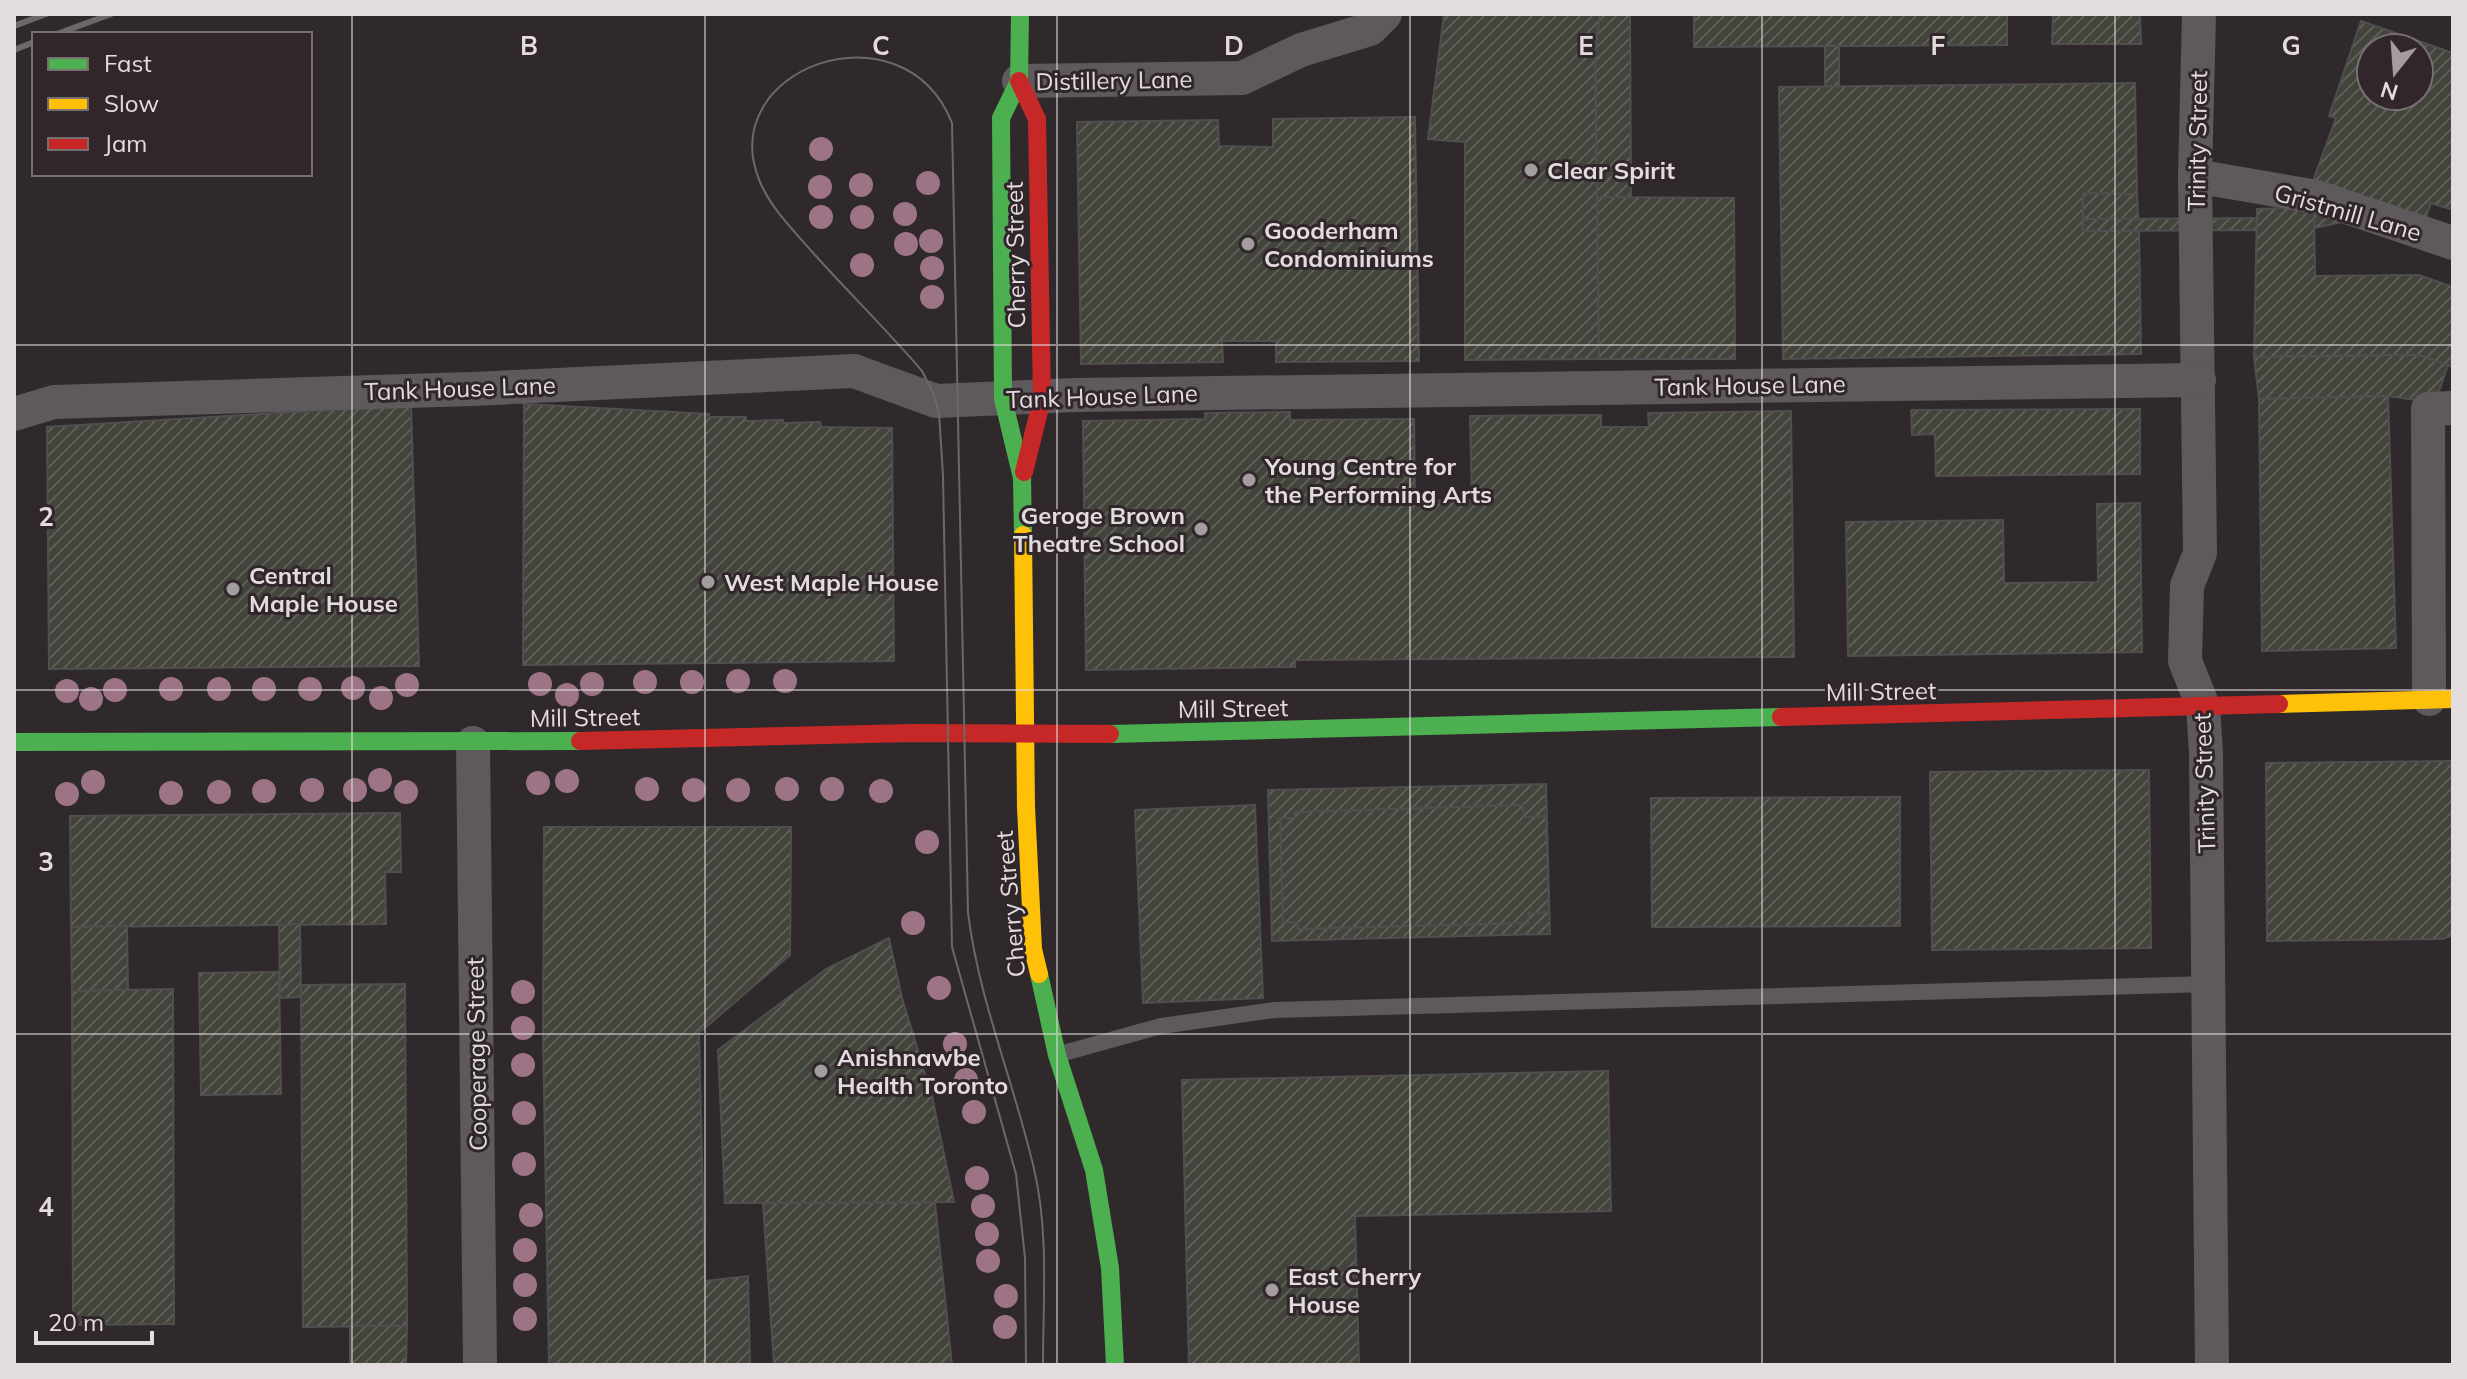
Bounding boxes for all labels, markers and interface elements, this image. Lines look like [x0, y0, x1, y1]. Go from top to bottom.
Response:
text: B [520, 29, 538, 62]
text: C [872, 29, 890, 62]
text: D [1224, 29, 1244, 62]
text: E [1578, 29, 1594, 62]
text: F [1931, 29, 1946, 62]
text: G [2281, 29, 2301, 62]
legend [32, 32, 312, 176]
north arrow [2355, 32, 2435, 112]
text: Fast [104, 48, 152, 78]
street label: Distillery Lane [1035, 64, 1193, 96]
street label: Trinity Street [2181, 70, 2213, 212]
text: N [2377, 75, 2401, 107]
text: Slow [104, 88, 159, 118]
text: Jam [104, 128, 147, 158]
place label: Clear Spirit [1547, 155, 1675, 185]
marker: Clear Spirit [1522, 161, 1540, 179]
street label: Gristmill Lane [2271, 177, 2425, 247]
street label: Cherry Street [999, 181, 1031, 329]
place label: Gooderham Condominiums [1264, 215, 1434, 273]
marker: Gooderham Condominiums [1239, 235, 1257, 253]
street label: Tank House Lane [1654, 368, 1846, 402]
street label: Tank House Lane [364, 370, 556, 406]
street label: Tank House Lane [1006, 378, 1198, 414]
place label: Young Centre for the Performing Arts [1264, 451, 1492, 509]
marker: Young Centre for the Performing Arts [1240, 471, 1258, 489]
text: 2 [38, 500, 54, 533]
place label: Geroge Brown Theatre School [1013, 500, 1185, 558]
marker: Geroge Brown Theatre School [1192, 520, 1210, 538]
place label: Central Maple House [249, 560, 398, 618]
place label: West Maple House [724, 567, 939, 597]
marker: West Maple House [699, 573, 717, 591]
marker: Central Maple House [224, 580, 242, 598]
street label: Mill Street [1826, 675, 1936, 707]
street label: Mill Street [1178, 692, 1288, 724]
street label: Mill Street [530, 701, 640, 733]
street label: Trinity Street [2187, 712, 2221, 854]
street label: Cherry Street [989, 829, 1031, 979]
text: 3 [38, 845, 54, 878]
street label: Cooperage Street [459, 957, 493, 1151]
place label: Anishnawbe Health Toronto [837, 1042, 1008, 1100]
marker: Anishnawbe Health Toronto [812, 1062, 830, 1080]
text: 4 [38, 1190, 54, 1223]
place label: East Cherry House [1288, 1261, 1422, 1319]
marker: East Cherry House [1263, 1281, 1281, 1299]
scale bar [36, 1295, 152, 1345]
text: 20 m [48, 1307, 104, 1337]

